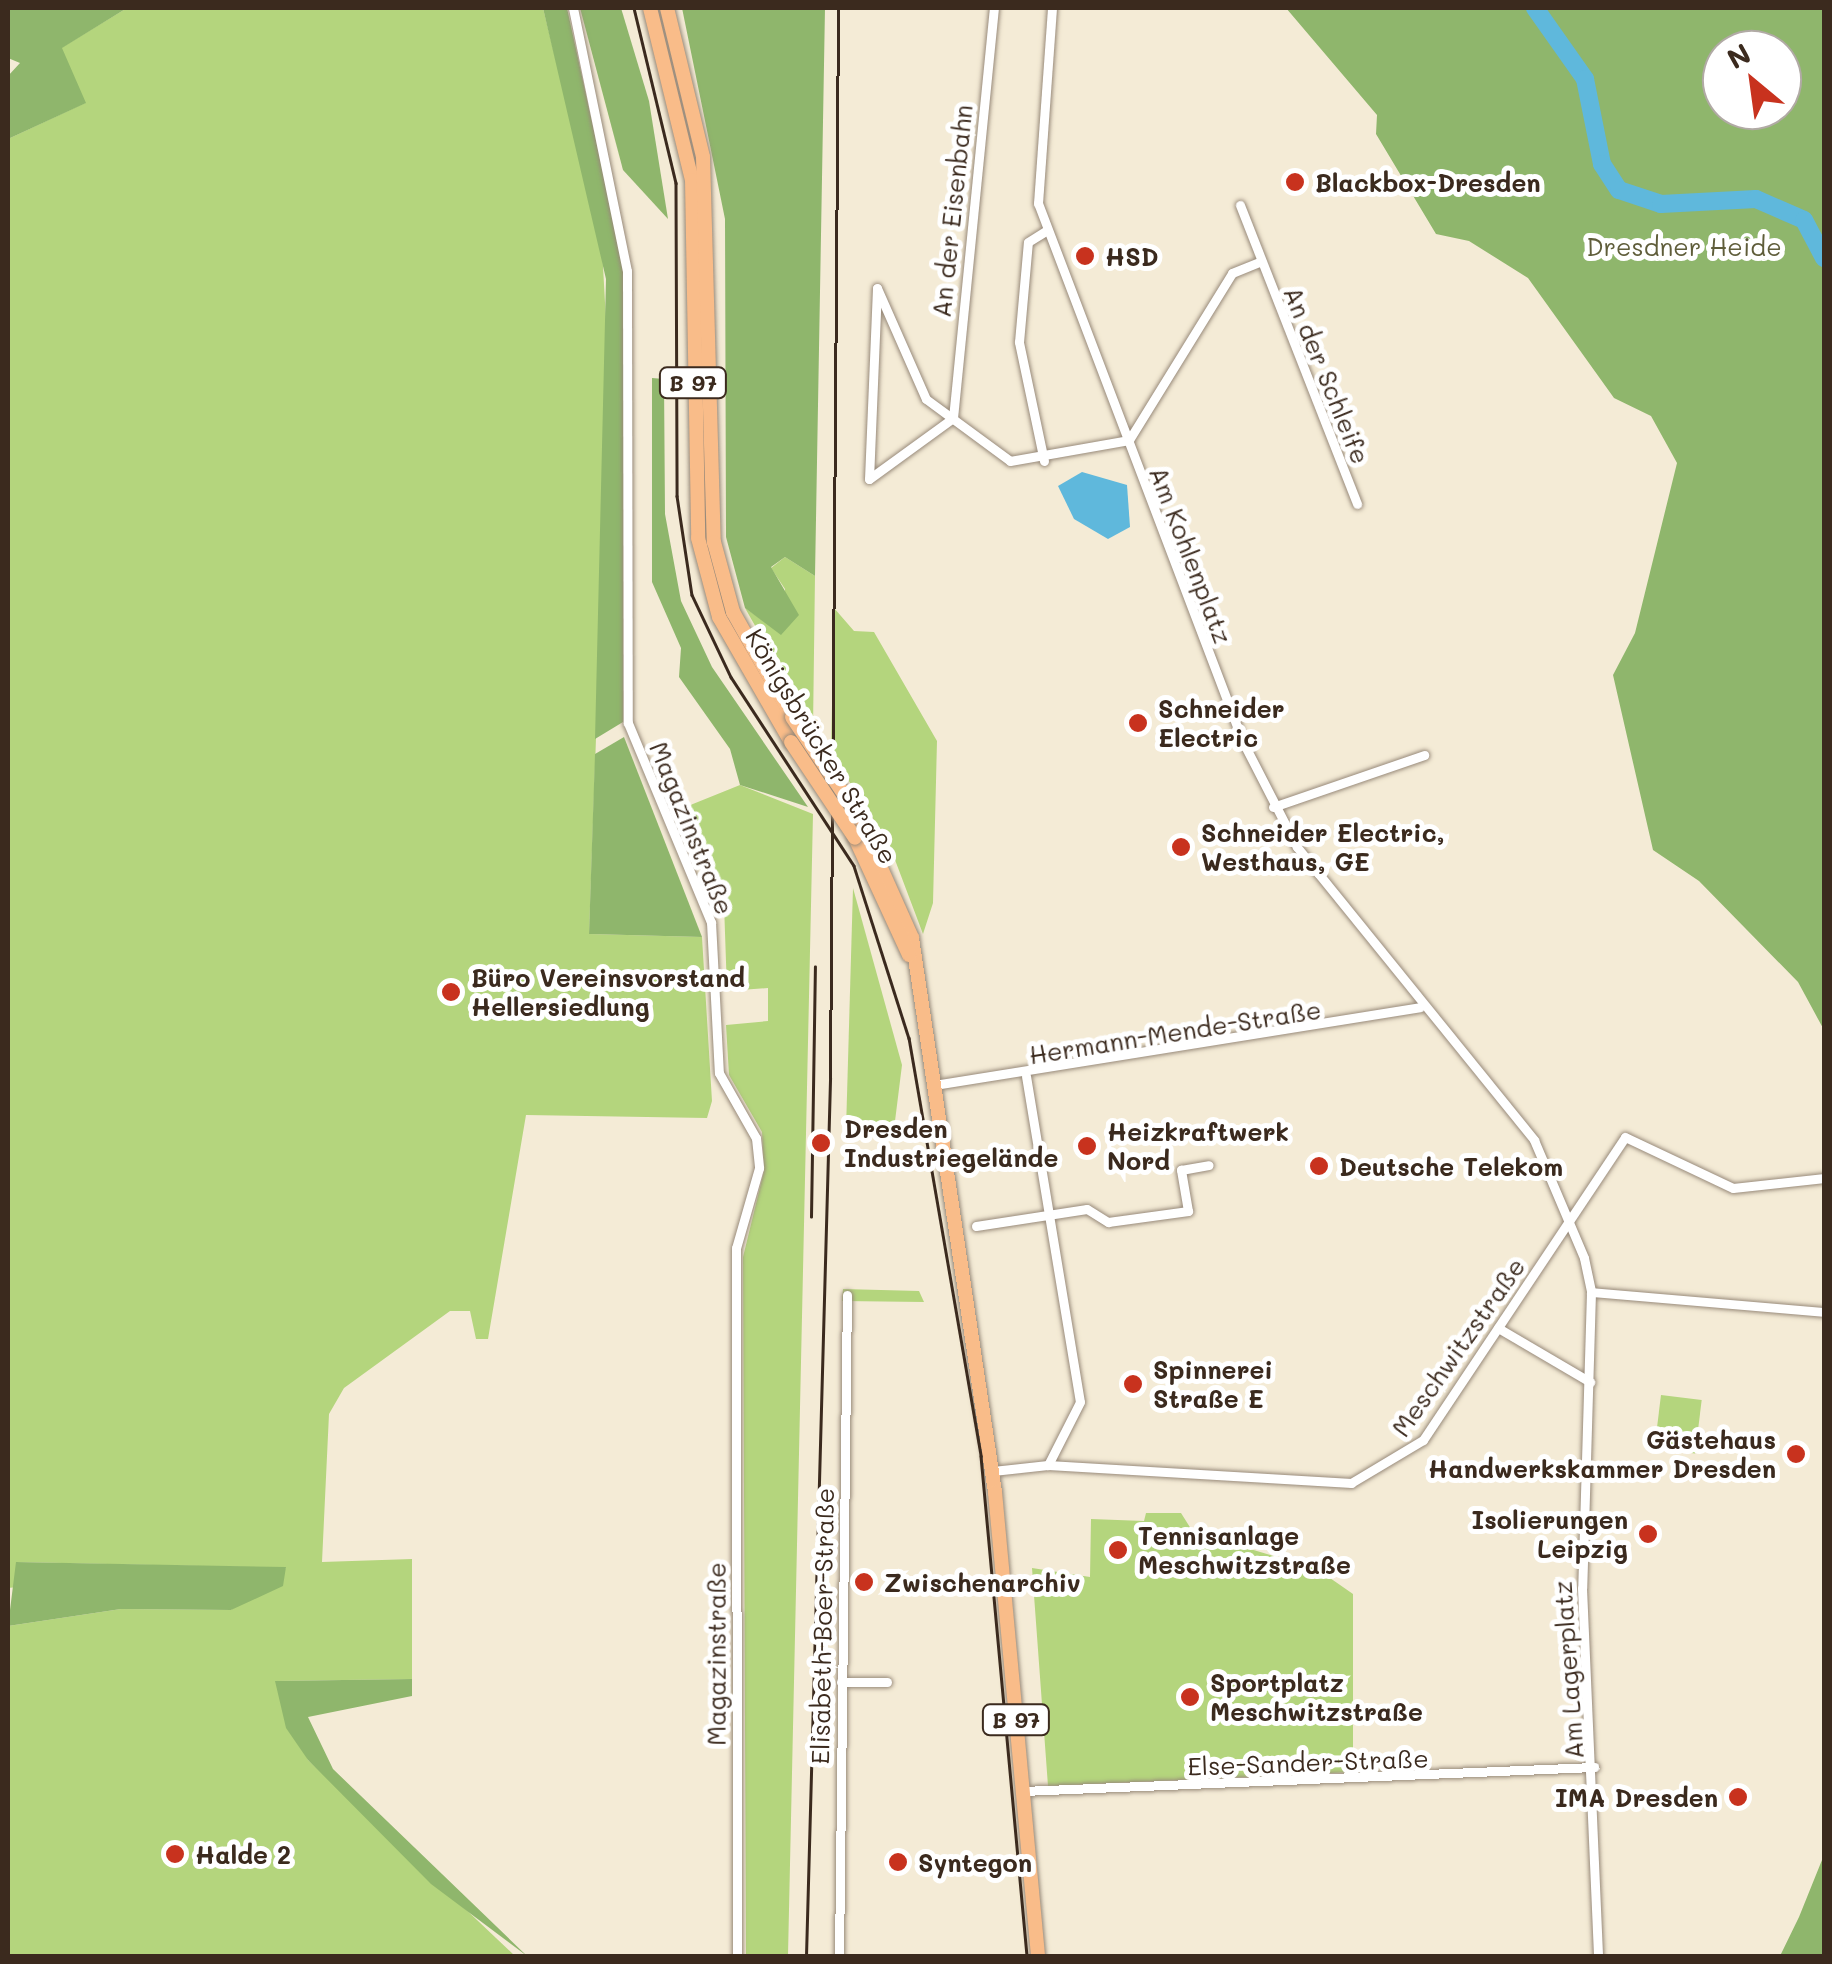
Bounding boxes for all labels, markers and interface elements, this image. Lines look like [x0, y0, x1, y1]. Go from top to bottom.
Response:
north arrow [1702, 30, 1802, 130]
text: N [1720, 35, 1756, 76]
street label: An der Eisenbahn [926, 103, 978, 319]
place label: Blackbox-Dresden [1315, 167, 1541, 197]
marker: Blackbox-Dresden [1284, 171, 1306, 193]
park label: Dresdner Heide [1586, 231, 1782, 261]
place label: HSD [1105, 241, 1159, 271]
marker: HSD [1074, 245, 1096, 267]
street label: An der Schleife [1278, 282, 1376, 468]
road number: B 97 [658, 366, 728, 400]
street label: Am Kohlenplatz [1143, 462, 1239, 648]
street label: Königsbrücker Straße [740, 623, 904, 869]
place label: Schneider Electric [1158, 694, 1285, 753]
marker: Schneider Electric [1127, 712, 1149, 734]
street label: Magazinstraße [644, 737, 740, 919]
place label: Schneider Electric, Westhaus, GE [1201, 818, 1444, 877]
marker: Schneider Electric, Westhaus, GE [1170, 836, 1192, 858]
place label: Büro Vereinsvorstand Hellersiedlung [471, 963, 745, 1022]
marker: Büro Vereinsvorstand Hellersiedlung [440, 981, 462, 1003]
street label: Hermann-Mende-Straße [1027, 994, 1323, 1070]
place label: Dresden Industriegelände [844, 1114, 1058, 1173]
place label: Heizkraftwerk Nord [1107, 1117, 1289, 1176]
marker: Dresden Industriegelände [808, 1130, 834, 1156]
marker: Heizkraftwerk Nord [1076, 1135, 1098, 1157]
place label: Deutsche Telekom [1339, 1151, 1563, 1181]
marker: Deutsche Telekom [1308, 1155, 1330, 1177]
street label: Meschwitzstraße [1385, 1252, 1531, 1442]
place label: Spinnerei Straße E [1153, 1355, 1273, 1414]
marker: Spinnerei Straße E [1122, 1373, 1144, 1395]
place label: Gästehaus Handwerkskammer Dresden [1428, 1425, 1776, 1484]
marker: Gästehaus Handwerkskammer Dresden [1785, 1443, 1807, 1465]
street label: Elisabeth-Boer-Straße [805, 1488, 839, 1764]
place label: Isolierungen Leipzig [1472, 1505, 1628, 1564]
place label: Tennisanlage Meschwitzstraße [1138, 1521, 1351, 1580]
marker: Isolierungen Leipzig [1637, 1523, 1659, 1545]
marker: Tennisanlage Meschwitzstraße [1107, 1539, 1129, 1561]
street label: Magazinstraße [701, 1562, 731, 1746]
place label: Zwischenarchiv [884, 1567, 1081, 1597]
marker: Zwischenarchiv [853, 1571, 875, 1593]
street label: Am Lagerplatz [1547, 1580, 1589, 1760]
place label: Sportplatz Meschwitzstraße [1210, 1668, 1423, 1727]
marker: Sportplatz Meschwitzstraße [1179, 1686, 1201, 1708]
road number: B 97 [981, 1703, 1051, 1737]
street label: Else-Sander-Straße [1187, 1743, 1429, 1781]
place label: IMA Dresden [1555, 1782, 1718, 1812]
marker: IMA Dresden [1727, 1786, 1749, 1808]
place label: Halde 2 [195, 1839, 291, 1869]
marker: Halde 2 [164, 1843, 186, 1865]
place label: Syntegon [918, 1847, 1032, 1877]
marker: Syntegon [887, 1851, 909, 1873]

